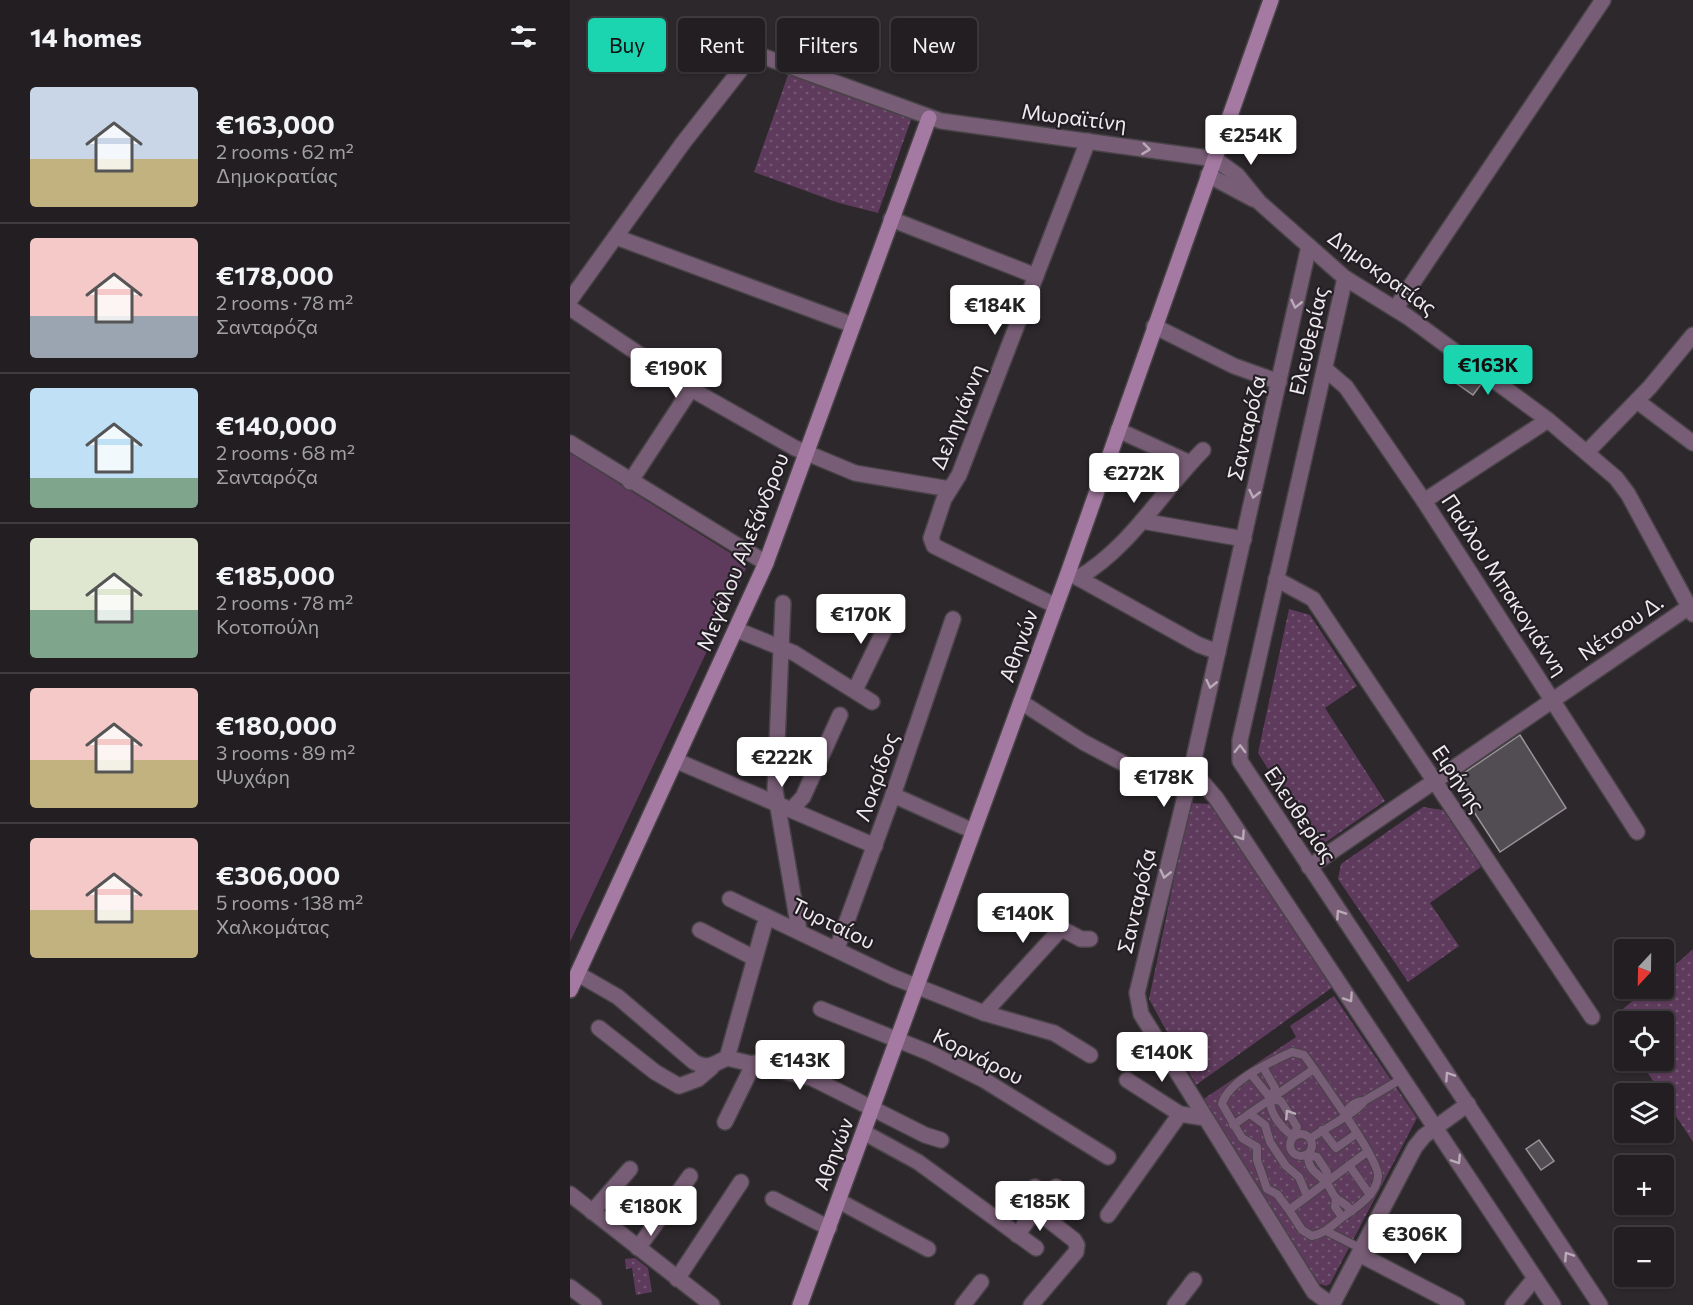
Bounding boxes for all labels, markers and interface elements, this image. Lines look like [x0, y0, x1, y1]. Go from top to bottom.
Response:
chip: Buy [588, 18, 666, 72]
chip: Rent [678, 18, 765, 72]
chip: Filters [777, 18, 879, 72]
chip: New [891, 18, 977, 72]
icon: filters [507, 20, 540, 53]
text: 14 homes [30, 21, 142, 52]
street label: Μωραϊτίνη [1020, 98, 1128, 135]
text: €163,000 [216, 108, 335, 139]
icon: home [78, 111, 150, 183]
pin: €254K [1209, 115, 1293, 166]
text: €254K [1219, 122, 1283, 146]
text: 2 rooms · 62 m² [216, 139, 354, 163]
one-way arrow [1141, 142, 1150, 154]
text: Δημοκρατίας [216, 163, 338, 187]
street label: Δημοκρατίας [1324, 224, 1442, 320]
text: €178,000 [216, 259, 334, 290]
icon: home [78, 262, 150, 334]
street label: Ελευθερίας [1283, 284, 1332, 397]
pin: €184K [953, 285, 1037, 336]
text: 2 rooms · 78 m² [216, 290, 353, 314]
text: €184K [964, 292, 1026, 316]
one-way arrow [1290, 298, 1303, 308]
text: Σανταρόζα [216, 314, 318, 338]
pin: €163K [1446, 345, 1530, 396]
pin: €190K [634, 348, 718, 399]
text: €163K [1458, 352, 1518, 376]
text: €190K [645, 355, 707, 379]
street label: Δεληγιάννη [924, 360, 989, 473]
street label: Σανταρόζα [1221, 373, 1270, 483]
text: €140,000 [216, 409, 337, 440]
icon: home [78, 412, 150, 484]
text: 2 rooms · 68 m² [216, 440, 355, 464]
street label: Μεγάλου Αλεξάνδρου [690, 449, 793, 654]
pin: €272K [1092, 453, 1176, 504]
text: €272K [1103, 460, 1165, 484]
text: Σανταρόζα [216, 464, 318, 488]
one-way arrow [1248, 489, 1261, 499]
street label: Παύλου Μπακογιάννη [1437, 489, 1573, 680]
text: €185,000 [216, 559, 335, 590]
icon: home [78, 562, 150, 634]
street label: Νέτσου Δ. [1573, 589, 1667, 665]
text: 2 rooms · 78 m² [216, 590, 353, 614]
pin: €170K [819, 594, 903, 645]
text: €170K [830, 601, 892, 625]
street label: Αθηνών [993, 605, 1042, 685]
text: Κοτοπούλη [216, 614, 319, 638]
one-way arrow [1205, 679, 1218, 689]
text: €180,000 [216, 709, 337, 740]
icon: home [78, 712, 150, 784]
street label: Λοκρίδος [849, 729, 902, 824]
pin: €222K [740, 737, 824, 788]
text: 3 rooms · 89 m² [216, 740, 355, 764]
street label: Ειρήνης [1428, 740, 1491, 817]
text: €222K [751, 744, 813, 768]
one-way arrow [1234, 745, 1246, 754]
pin: €178K [1122, 757, 1206, 808]
street label: Ελευθερίας [1260, 761, 1342, 867]
text: Ψυχάρη [216, 764, 290, 788]
text: €178K [1134, 764, 1194, 788]
one-way arrow [1233, 829, 1244, 840]
street label: Σανταρόζα [1111, 846, 1160, 956]
text: €306,000 [216, 859, 340, 890]
icon: home [78, 862, 150, 934]
one-way arrow [1160, 868, 1173, 878]
text: 5 rooms · 138 m² [216, 890, 363, 914]
street label: Τυρταίου [788, 892, 879, 954]
pin: €140K [981, 893, 1065, 944]
text: €140K [992, 900, 1054, 924]
one-way arrow [1336, 910, 1348, 920]
text: Χαλκομάτας [216, 914, 330, 938]
north arrow [1614, 939, 1674, 999]
map controls [1614, 939, 1674, 1287]
one-way arrow [1342, 991, 1353, 1002]
button: locate [1614, 1011, 1674, 1071]
street label: Κορνάρου [929, 1022, 1028, 1089]
pin: €140K [1120, 1032, 1204, 1083]
text: €140K [1131, 1039, 1193, 1063]
pin: €143K [758, 1040, 842, 1091]
text: €143K [769, 1047, 831, 1071]
one-way arrow [1445, 1072, 1456, 1083]
button: layers [1614, 1083, 1674, 1143]
one-way arrow [1285, 1110, 1296, 1121]
street label: Αθηνών [807, 1113, 858, 1193]
one-way arrow [1450, 1153, 1461, 1164]
button: + [1614, 1155, 1674, 1215]
pin: €185K [998, 1181, 1082, 1232]
pin: €180K [609, 1186, 693, 1237]
text: €185K [1009, 1188, 1071, 1212]
text: €180K [620, 1193, 682, 1217]
pin: €306K [1373, 1214, 1457, 1265]
text: €306K [1382, 1221, 1448, 1245]
button: − [1614, 1227, 1674, 1287]
one-way arrow [1564, 1252, 1576, 1262]

